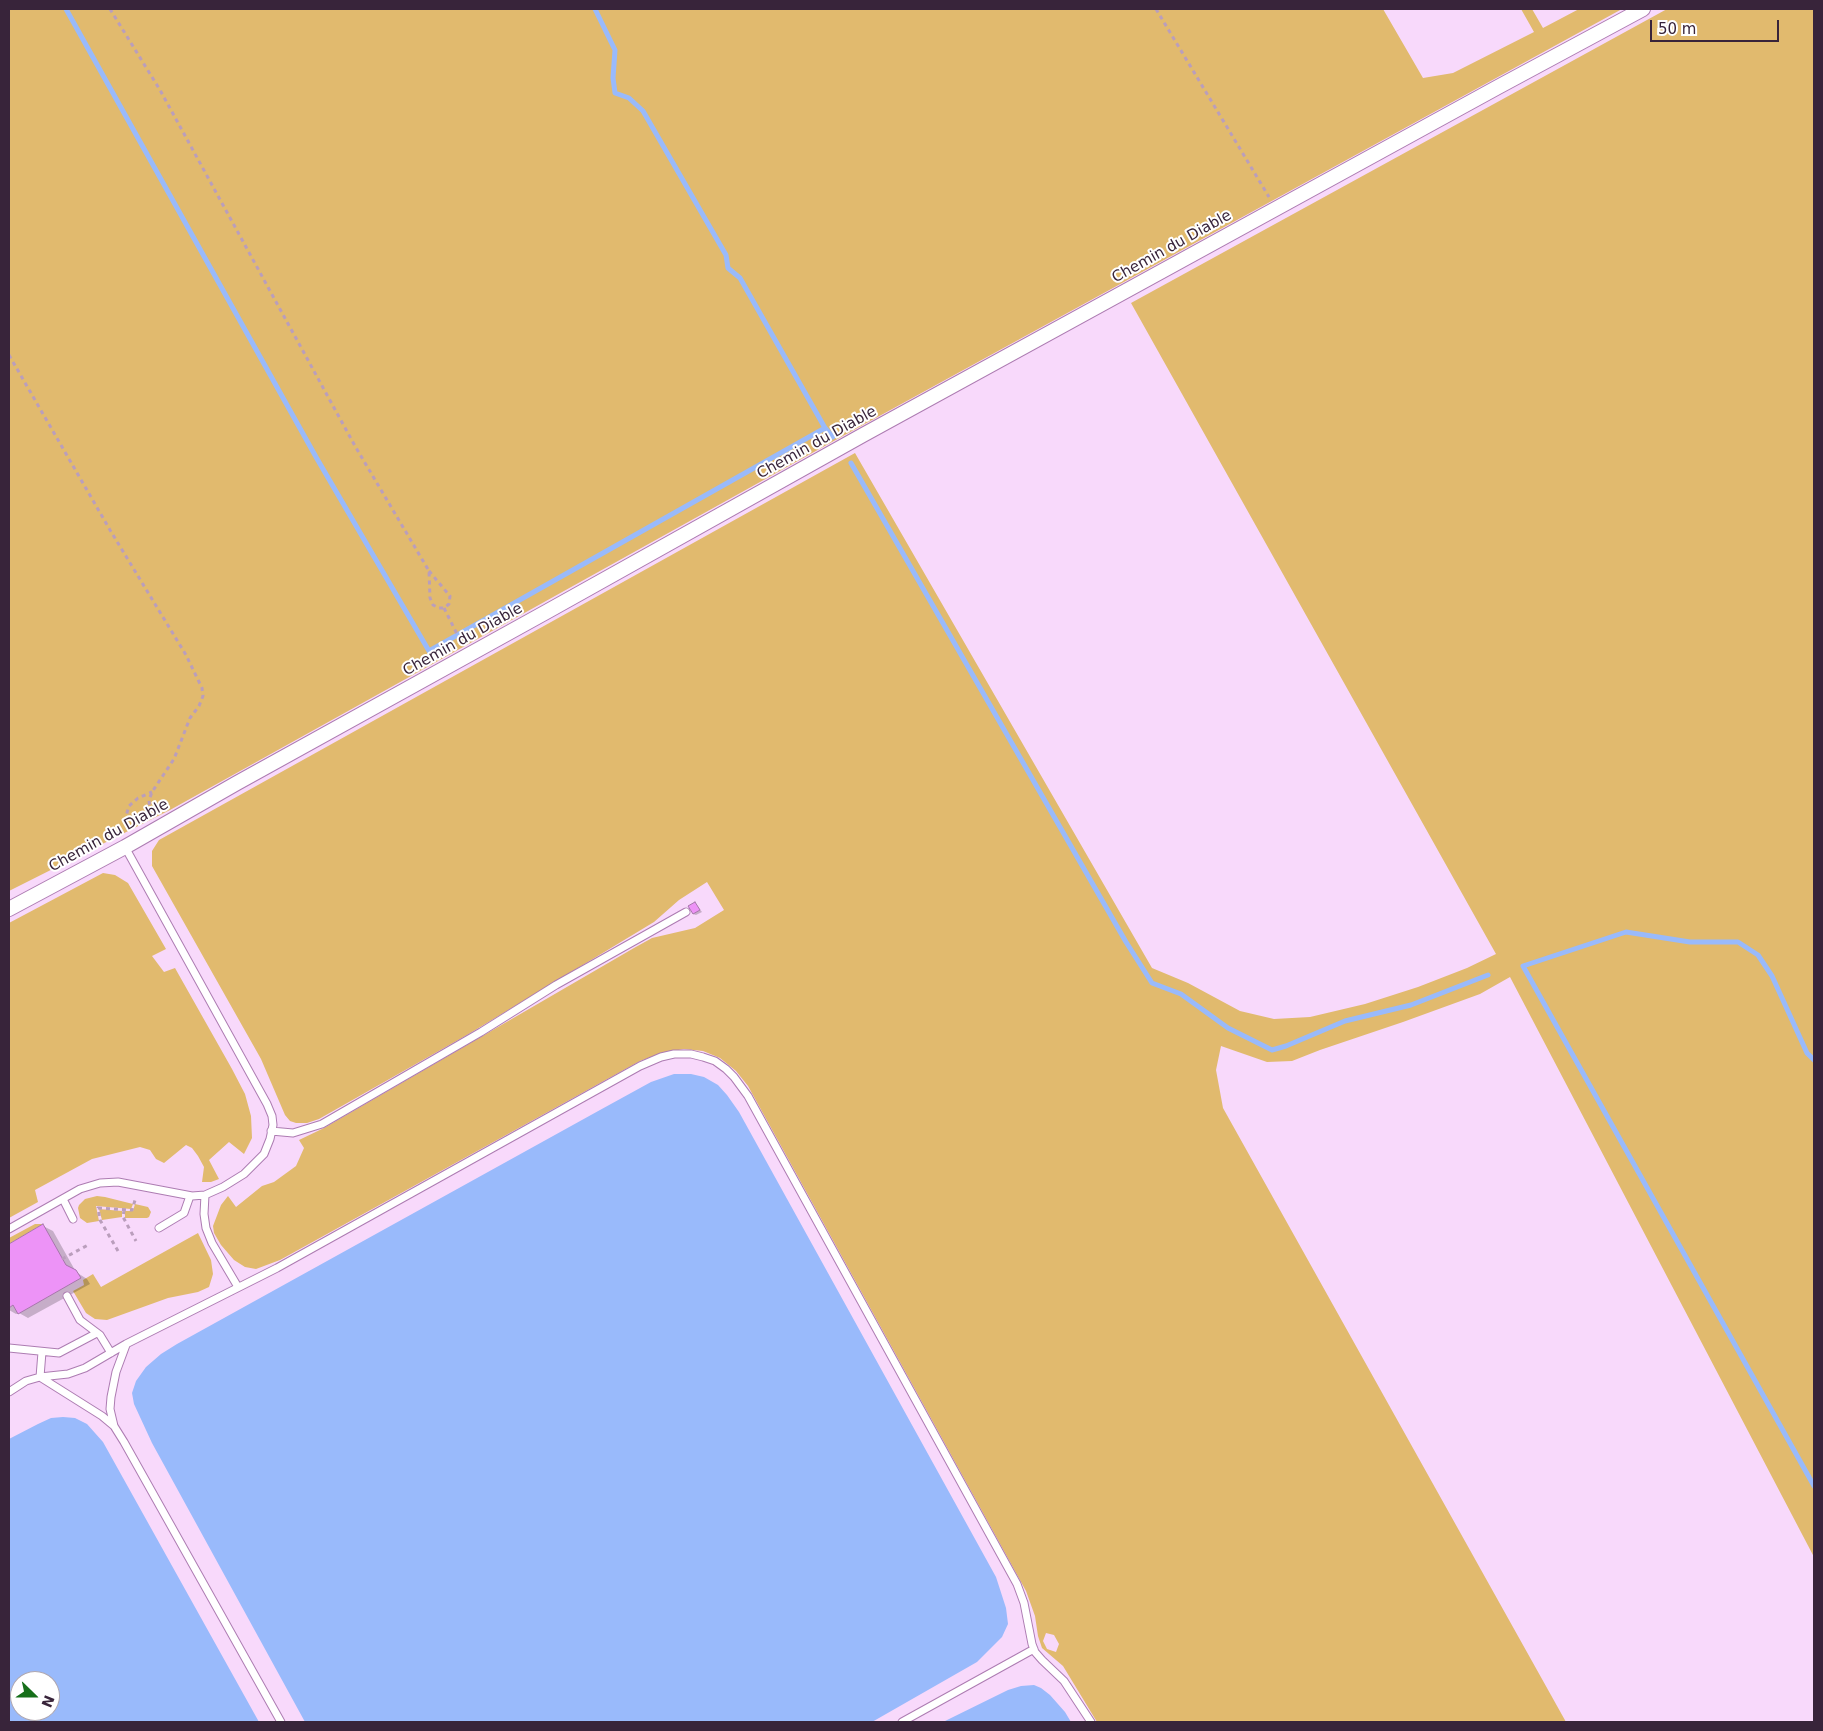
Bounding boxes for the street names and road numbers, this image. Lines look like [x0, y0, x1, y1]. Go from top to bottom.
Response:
street label: Chemin du Diable [1109, 207, 1235, 287]
street label: Chemin du Diable [754, 403, 880, 483]
street label: Chemin du Diable [400, 600, 526, 680]
street label: Chemin du Diable [46, 796, 172, 876]

